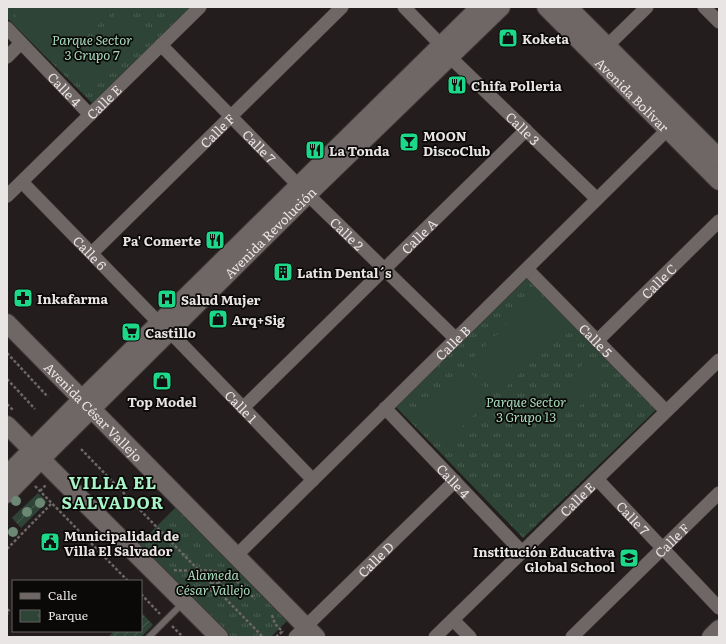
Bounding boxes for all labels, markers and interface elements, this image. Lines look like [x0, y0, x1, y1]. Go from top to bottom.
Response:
shop icon: Koketa [497, 27, 519, 49]
place label: Koketa [522, 29, 569, 48]
park label: Parque Sector 3 Grupo 7 [52, 30, 132, 64]
street label: Avenida Bolívar [591, 53, 675, 136]
street label: Calle 4 [44, 67, 86, 110]
restaurant icon: Chifa Polleria [446, 74, 468, 96]
place label: Chifa Polleria [471, 76, 562, 95]
street label: Calle E [82, 80, 125, 123]
street label: Calle 3 [502, 107, 545, 149]
street label: Calle F [195, 109, 238, 152]
street label: Calle 7 [239, 125, 281, 167]
place label: MOON DiscoClub [423, 126, 490, 160]
bar icon: MOON DiscoClub [398, 131, 420, 153]
restaurant icon: La Tonda [304, 139, 326, 161]
place label: La Tonda [329, 141, 390, 160]
street label: Avenida Revolución [219, 182, 320, 282]
street label: Calle 2 [326, 212, 369, 254]
street label: Calle A [396, 213, 441, 258]
restaurant icon: Pa' Comerte [204, 229, 226, 251]
street label: Calle 6 [69, 231, 111, 274]
place label: Pa' Comerte [122, 231, 201, 250]
street label: Calle C [636, 259, 680, 303]
building icon: Latin Dental´s [272, 261, 294, 283]
place label: Latin Dental´s [297, 263, 392, 282]
pharmacy icon: Inkafarma [12, 287, 34, 309]
hospital icon: Salud Mujer [156, 288, 178, 310]
place label: Inkafarma [37, 289, 109, 308]
place label: Salud Mujer [181, 290, 261, 309]
shop icon: Arq+Sig [207, 308, 229, 330]
place label: Arq+Sig [232, 310, 285, 329]
street label: Calle 5 [575, 319, 617, 361]
street label: Calle B [430, 320, 474, 364]
supermarket icon: Castillo [120, 321, 142, 343]
place label: Castillo [145, 323, 196, 342]
street label: Avenida César Vallejo [41, 357, 148, 466]
shop icon: Top Model [151, 370, 173, 392]
street label: Calle 1 [221, 385, 262, 427]
place label: Top Model [127, 392, 197, 411]
park label: Parque Sector 3 Grupo 13 [486, 392, 566, 426]
street label: Calle 4 [433, 459, 475, 502]
district label: VILLA EL SALVADOR [62, 469, 164, 514]
street label: Calle E [555, 477, 598, 520]
street label: Calle 7 [613, 496, 655, 539]
street label: Calle F [650, 518, 693, 561]
place label: Municipalidad de Villa El Salvador [64, 526, 179, 560]
public building icon: Municipalidad de Villa El Salvador [39, 531, 61, 553]
street label: Calle D [353, 537, 398, 581]
place label: Institución Educativa Global School [473, 542, 615, 576]
school or university icon: Institución Educativa Global School [618, 547, 640, 569]
park label: Alameda César Vallejo [176, 565, 250, 599]
legend [12, 580, 142, 632]
text: Calle [48, 586, 77, 604]
text: Parque [48, 606, 88, 624]

